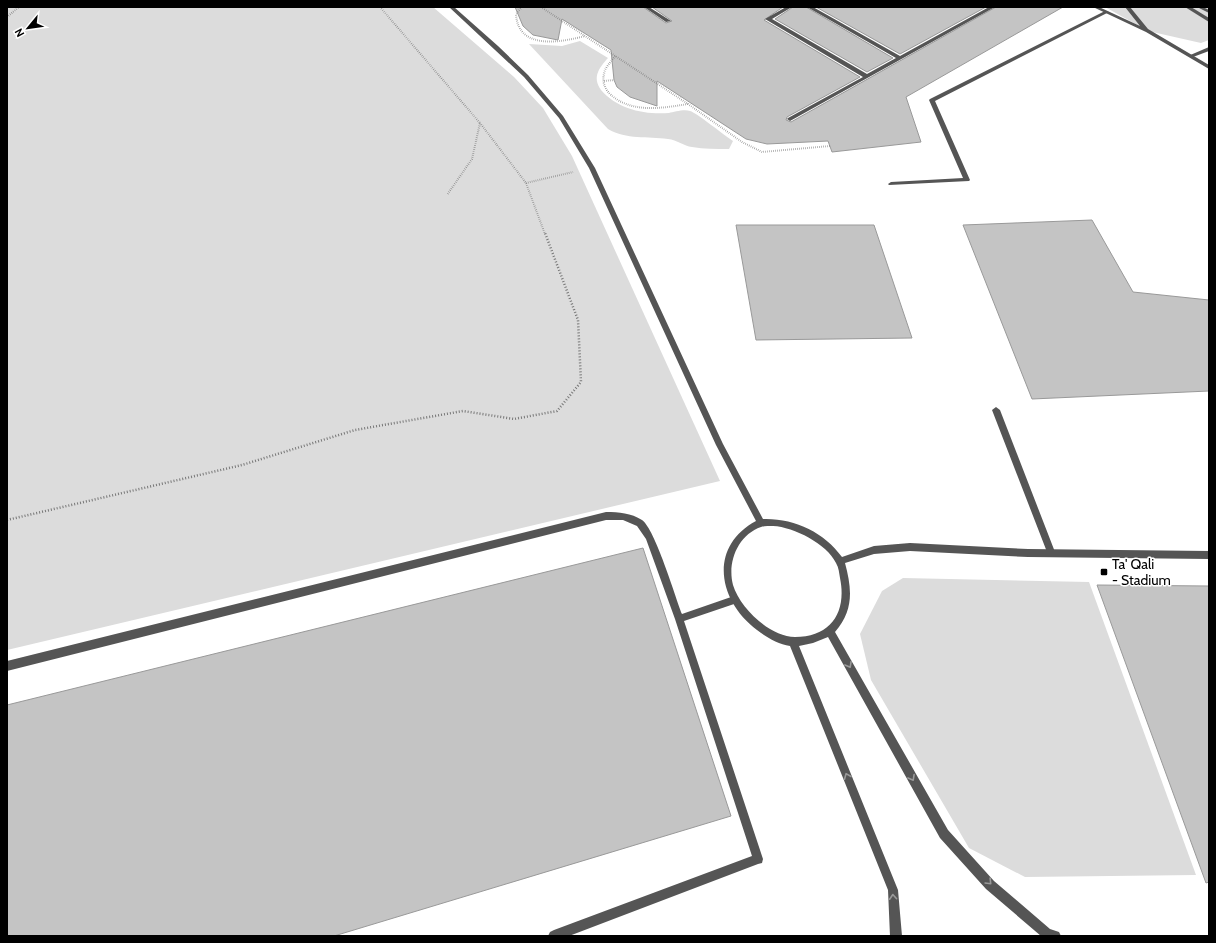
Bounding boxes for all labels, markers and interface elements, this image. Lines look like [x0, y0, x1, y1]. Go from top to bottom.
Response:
north arrow [8, 8, 48, 48]
text: N [11, 26, 27, 40]
place label: Ta' Qali - Stadium [1112, 555, 1171, 589]
marker: Ta' Qali - Stadium [1099, 567, 1109, 577]
one-way arrow [844, 661, 851, 668]
one-way arrow [844, 772, 852, 779]
one-way arrow [908, 774, 915, 781]
one-way arrow [984, 877, 991, 885]
one-way arrow [889, 894, 898, 900]

